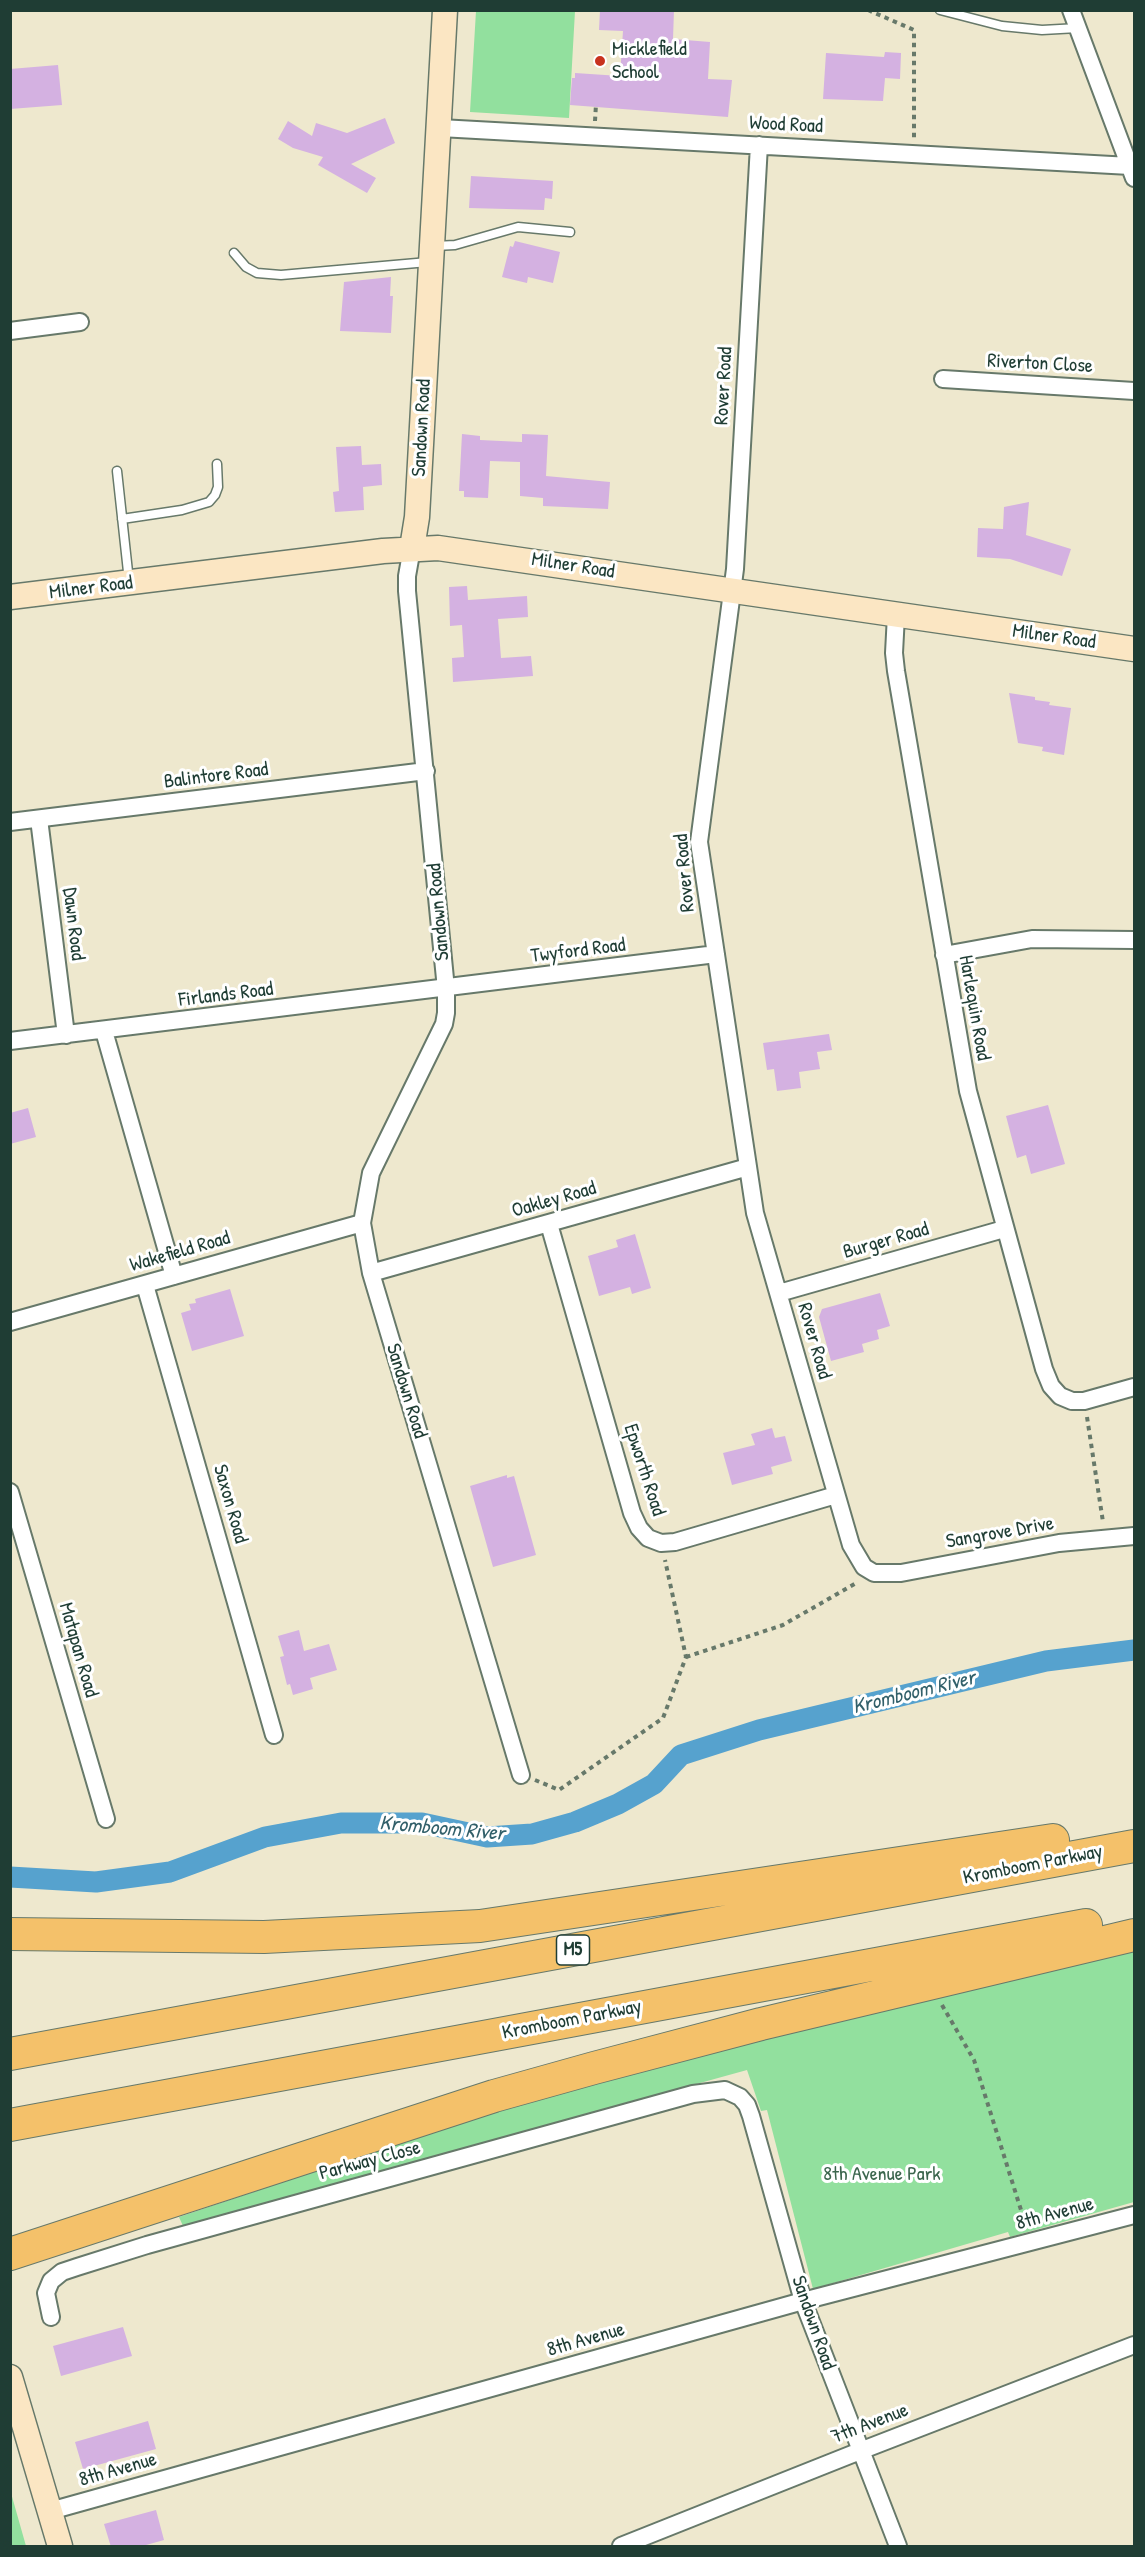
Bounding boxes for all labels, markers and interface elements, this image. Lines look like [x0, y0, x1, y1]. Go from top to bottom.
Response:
place label: Micklefield School [612, 38, 687, 85]
marker: Micklefield School [593, 54, 607, 68]
street label: Wood Road [749, 111, 823, 139]
street label: Rover Road [710, 346, 738, 426]
street label: Riverton Close [987, 349, 1093, 379]
street label: Sandown Road [407, 379, 437, 477]
street label: Milner Road [530, 548, 616, 584]
street label: Milner Road [48, 571, 134, 605]
street label: Milner Road [1011, 619, 1097, 655]
street label: Balintore Road [163, 758, 269, 794]
street label: Rover Road [670, 833, 700, 913]
street label: Sandown Road [423, 862, 455, 962]
street label: Dawn Road [57, 886, 89, 962]
street label: Twyford Road [529, 933, 627, 969]
street label: Harlequin Road [953, 954, 995, 1062]
street label: Firlands Road [178, 977, 274, 1013]
street label: Oakley Road [509, 1177, 599, 1223]
street label: Burger Road [841, 1217, 931, 1265]
street label: Wakefield Road [127, 1226, 233, 1278]
street label: Rover Road [792, 1300, 836, 1382]
street label: Sandown Road [380, 1341, 432, 1441]
street label: Epworth Road [618, 1421, 670, 1519]
street label: Saxon Road [207, 1462, 253, 1546]
street label: Sangrove Drive [944, 1512, 1056, 1554]
street label: Matapan Road [53, 1600, 103, 1700]
water label: Kromboom River [850, 1666, 978, 1720]
water label: Kromboom River [378, 1811, 506, 1847]
street label: Kromboom Parkway [961, 1840, 1105, 1890]
road number: M5 [556, 1935, 590, 1965]
street label: Kromboom Parkway [500, 1995, 644, 2045]
street label: Parkway Close [317, 2136, 423, 2186]
park label: 8th Avenue Park [823, 2163, 941, 2187]
street label: 8th Avenue [1014, 2192, 1096, 2236]
street label: Sandown Road [786, 2273, 840, 2373]
street label: 8th Avenue [545, 2318, 627, 2362]
street label: 7th Avenue [828, 2398, 912, 2450]
street label: 8th Avenue [77, 2448, 159, 2492]

